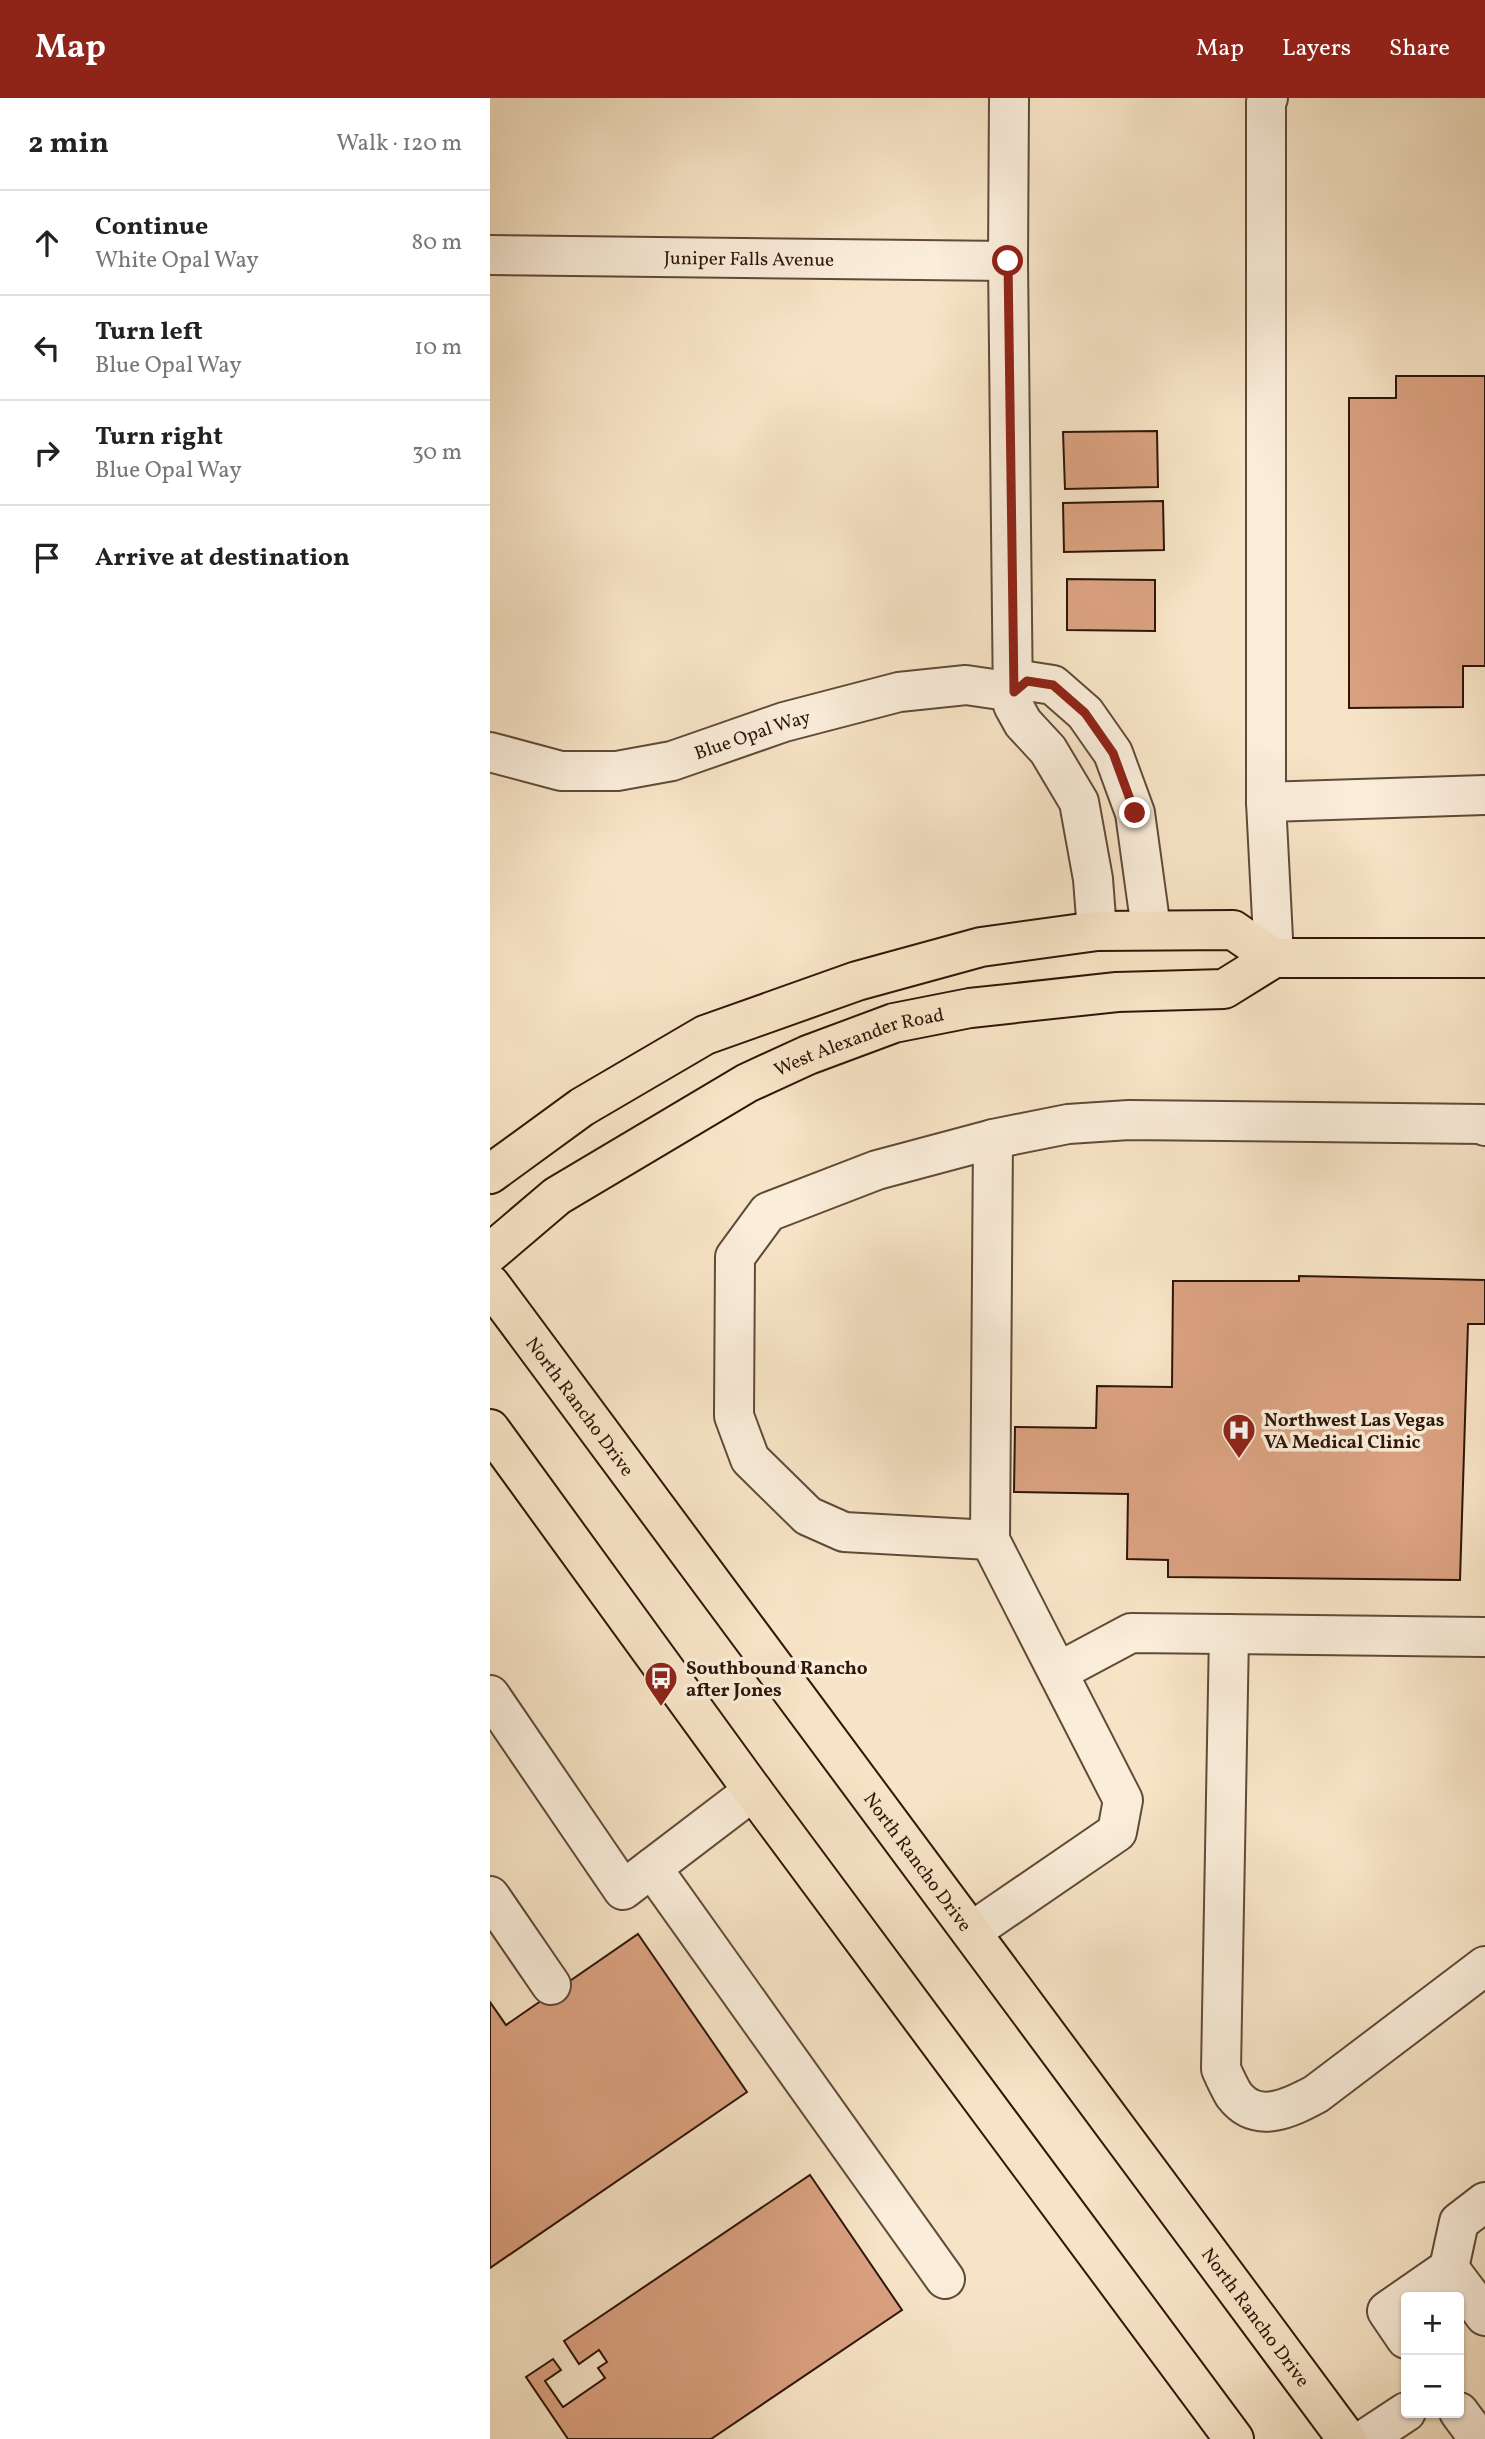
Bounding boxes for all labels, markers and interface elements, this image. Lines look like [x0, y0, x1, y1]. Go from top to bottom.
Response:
text: Map [35, 26, 106, 72]
text: Map [1196, 32, 1244, 66]
text: Layers [1282, 32, 1351, 66]
text: Share [1389, 32, 1450, 66]
text: 2 min [28, 123, 109, 165]
text: Walk · 120 m [336, 128, 462, 160]
text: Continue [95, 209, 208, 245]
icon: ahead [28, 224, 66, 262]
text: 80 m [412, 227, 462, 259]
text: White Opal Way [95, 245, 259, 277]
route start [992, 245, 1023, 276]
street label: Juniper Falls Avenue [664, 246, 834, 274]
text: Turn left [95, 314, 203, 350]
icon: left [28, 329, 66, 367]
text: 10 m [414, 332, 462, 364]
text: Blue Opal Way [95, 350, 242, 382]
text: Turn right [95, 419, 223, 455]
icon: right [28, 434, 66, 472]
text: 30 m [412, 437, 462, 469]
text: Blue Opal Way [95, 455, 242, 487]
icon: arrive [28, 539, 66, 577]
text: Arrive at destination [95, 540, 350, 576]
street label: Blue Opal Way [691, 705, 814, 767]
route end [1119, 797, 1150, 828]
street label: West Alexander Road [770, 1002, 946, 1084]
street label: North Rancho Drive [519, 1332, 639, 1482]
place label: Northwest Las Vegas VA Medical Clinic [1264, 1408, 1445, 1456]
hospital icon: Northwest Las Vegas VA Medical Clinic [1220, 1411, 1258, 1460]
place label: Southbound Rancho after Jones [686, 1656, 868, 1704]
bus stop icon: Southbound Rancho after Jones [642, 1659, 680, 1708]
street label: North Rancho Drive [856, 1788, 977, 1938]
street label: North Rancho Drive [1194, 2243, 1315, 2393]
map controls [1401, 2292, 1464, 2418]
button: + [1401, 2292, 1464, 2355]
button: − [1401, 2355, 1464, 2418]

